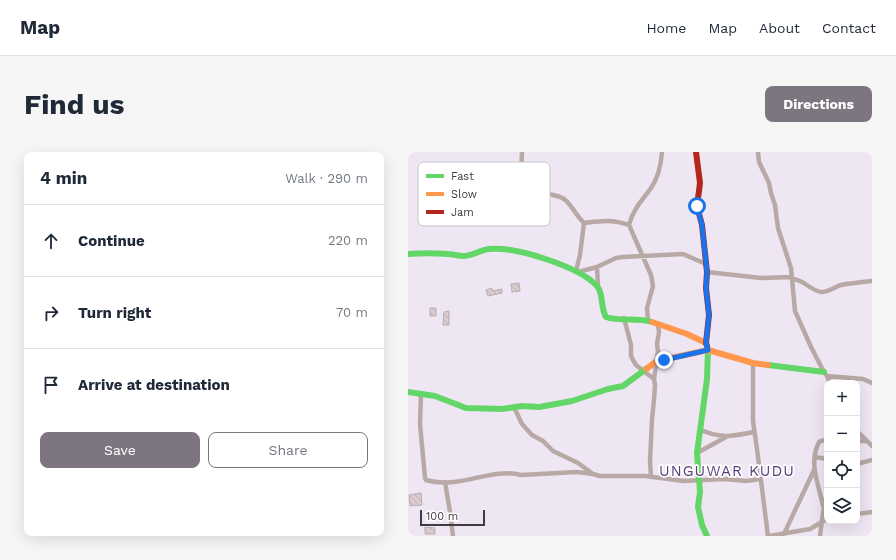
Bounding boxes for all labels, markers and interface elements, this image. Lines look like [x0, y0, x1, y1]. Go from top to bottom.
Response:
text: Map [20, 16, 60, 39]
text: Home [646, 20, 686, 36]
text: Map [708, 20, 737, 36]
text: About [759, 20, 800, 36]
text: Contact [822, 20, 876, 36]
button: Directions [765, 86, 872, 122]
text: Find us [24, 88, 124, 121]
legend [418, 162, 550, 226]
text: 4 min [40, 168, 87, 188]
text: Fast [451, 170, 474, 183]
text: Walk · 290 m [285, 171, 368, 186]
text: Slow [451, 188, 477, 201]
route start [688, 197, 706, 215]
text: Jam [451, 206, 474, 219]
icon: ahead [40, 230, 62, 252]
text: Continue [78, 232, 145, 250]
text: 220 m [328, 233, 368, 248]
icon: right [40, 302, 62, 324]
text: Turn right [78, 304, 151, 322]
text: 70 m [336, 305, 368, 320]
route end [655, 351, 673, 369]
icon: arrive [40, 374, 62, 396]
text: Arrive at destination [78, 376, 230, 394]
map controls [824, 380, 860, 524]
button: + [824, 380, 860, 416]
button: − [824, 416, 860, 452]
button: Save [40, 432, 200, 468]
button: Share [208, 432, 368, 468]
button: locate [824, 452, 860, 488]
district label: UNGUWAR KUDU [659, 462, 795, 480]
button: layers [824, 488, 860, 524]
scale bar [420, 508, 485, 527]
text: 100 m [426, 510, 458, 523]

